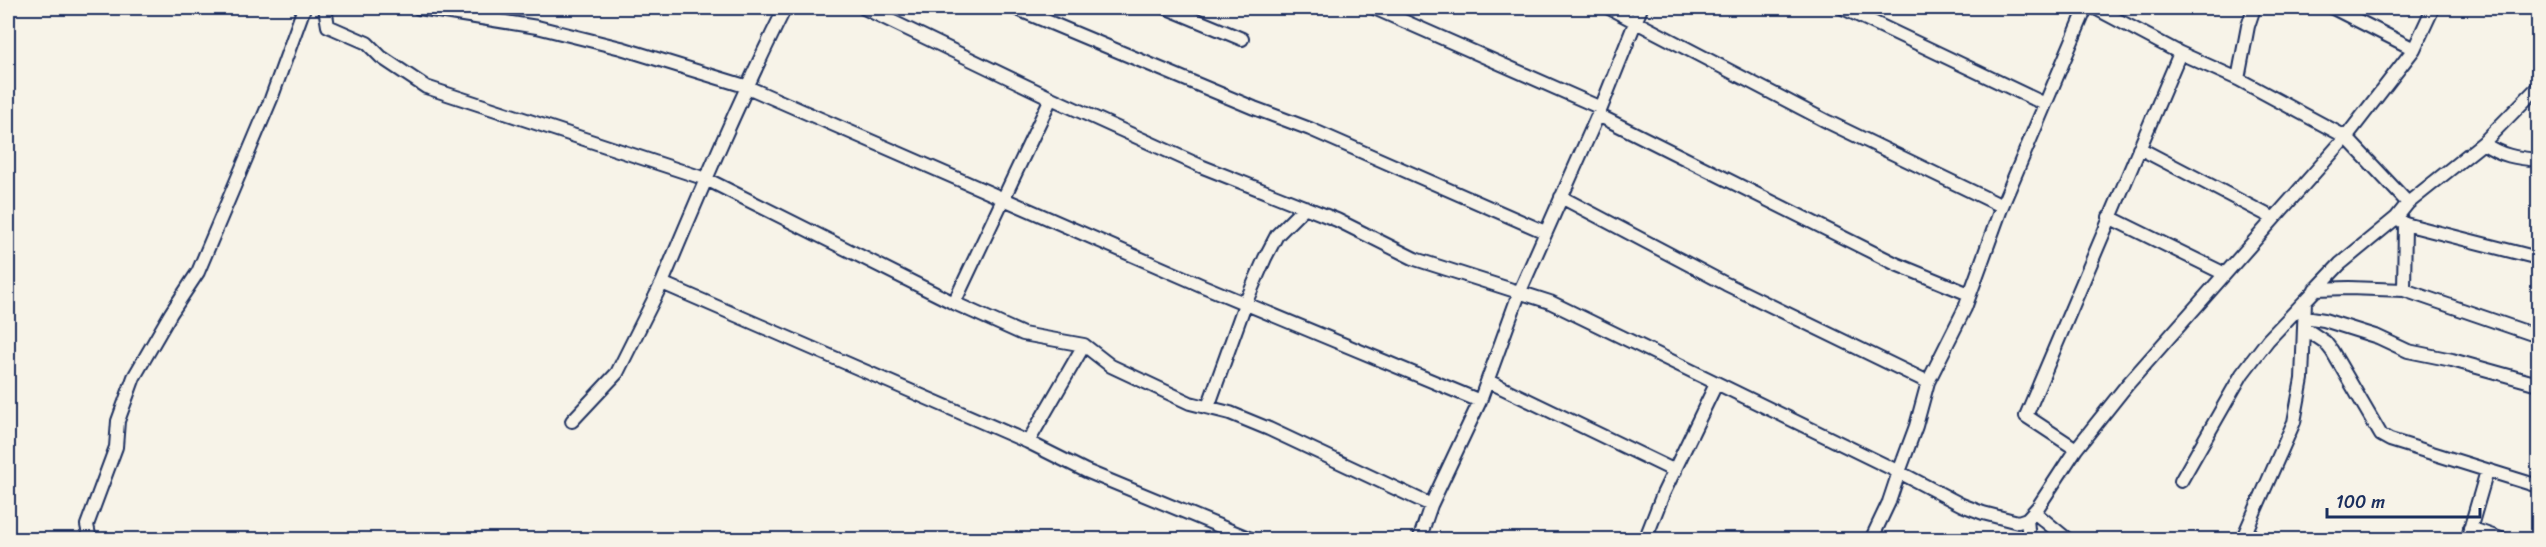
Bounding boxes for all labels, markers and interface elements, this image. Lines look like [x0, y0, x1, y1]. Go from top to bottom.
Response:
scale bar [2327, 481, 2480, 519]
text: 100 m [2336, 486, 2385, 518]

